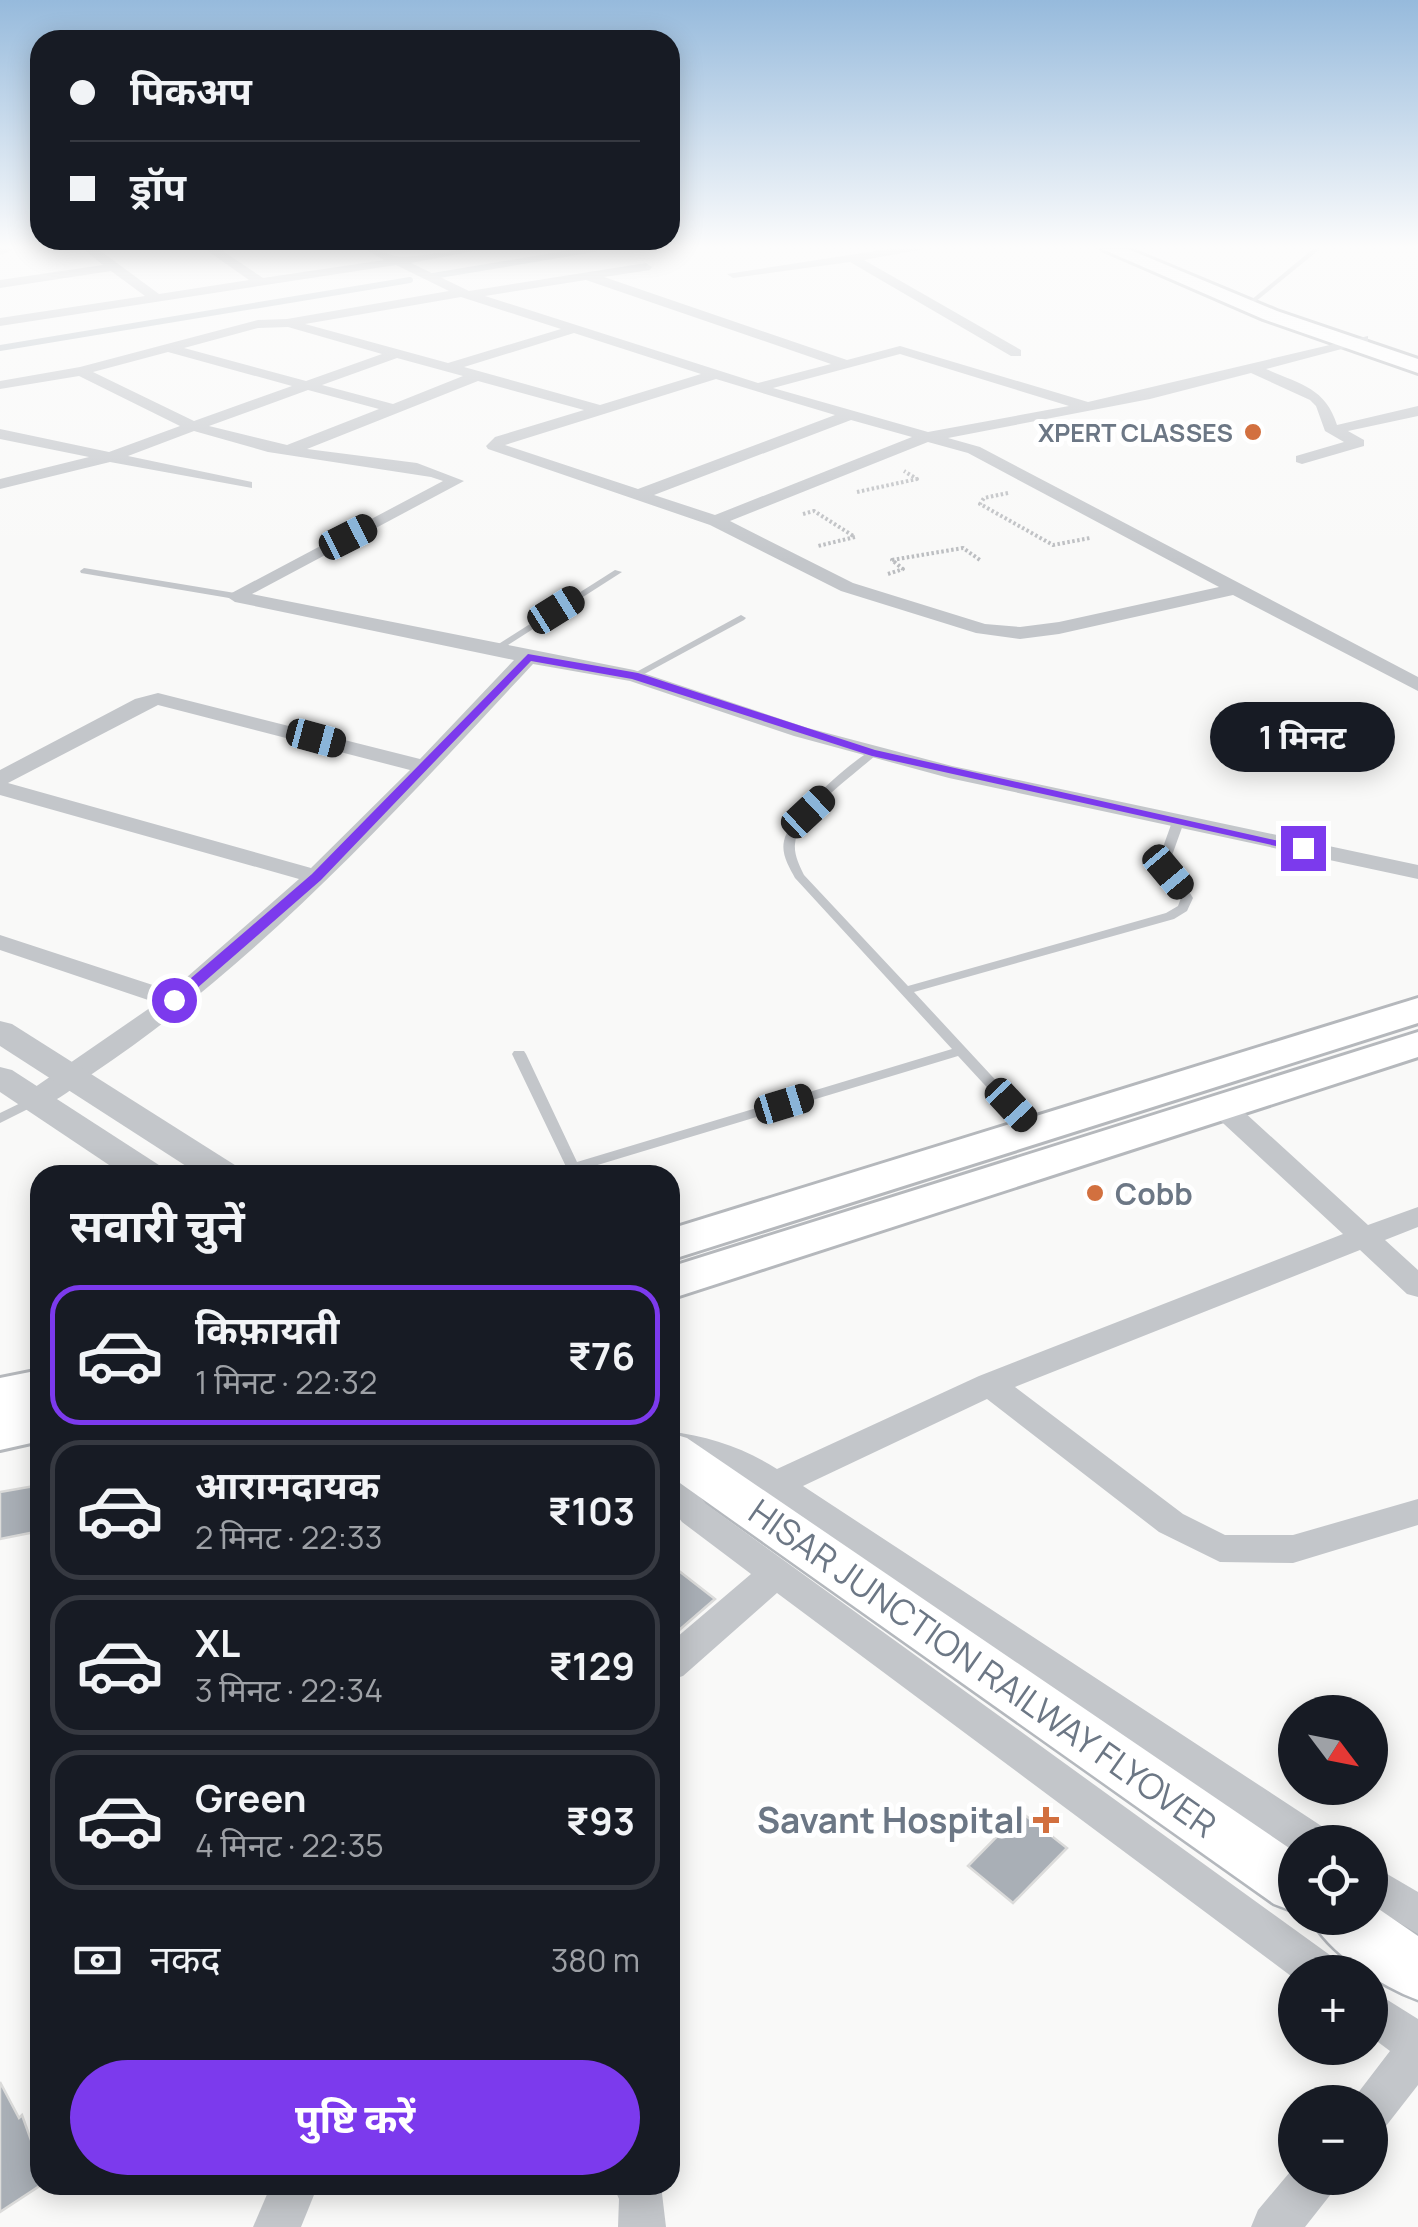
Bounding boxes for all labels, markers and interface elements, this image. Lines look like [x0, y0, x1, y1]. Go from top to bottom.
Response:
text: पिकअप [130, 64, 252, 116]
text: ड्रॉप [130, 160, 186, 212]
place label: XPERT CLASSES [1038, 415, 1233, 450]
marker: XPERT CLASSES [1242, 421, 1264, 443]
car [314, 510, 382, 564]
car [523, 581, 589, 639]
callout: 1 मिनट [1210, 703, 1396, 773]
text: 1 मिनट [1259, 715, 1346, 759]
car [283, 716, 349, 760]
car [776, 781, 840, 843]
route end [1281, 826, 1326, 871]
car [1137, 839, 1199, 905]
route start [152, 978, 197, 1023]
car [980, 1073, 1042, 1137]
car [751, 1081, 817, 1127]
place label: Cobb [1115, 1173, 1193, 1214]
marker: Cobb [1084, 1182, 1106, 1204]
text: सवारी चुनें [70, 1194, 245, 1256]
text: किफ़ायती [195, 1303, 339, 1355]
icon: car [75, 1310, 165, 1400]
text: ₹76 [568, 1329, 635, 1381]
text: 1 मिनट · 22:32 [195, 1360, 377, 1404]
text: आरामदायक [195, 1458, 379, 1510]
icon: car [75, 1465, 165, 1555]
text: ₹103 [548, 1484, 635, 1536]
street label: HISAR JUNCTION RAILWAY FLYOVER [740, 1488, 1226, 1848]
text: 2 मिनट · 22:33 [195, 1515, 382, 1559]
text: XL [195, 1616, 240, 1668]
icon: car [75, 1620, 165, 1710]
text: ₹129 [549, 1639, 635, 1691]
text: 3 मिनट · 22:34 [195, 1668, 383, 1712]
north arrow [1278, 1695, 1388, 1805]
map controls [1278, 1695, 1388, 2195]
text: Green [195, 1771, 307, 1823]
icon: car [75, 1775, 165, 1865]
text: ₹93 [566, 1794, 635, 1846]
place label: Savant Hospital [757, 1796, 1024, 1844]
marker: Savant Hospital [1033, 1807, 1059, 1833]
text: 4 मिनट · 22:35 [195, 1823, 384, 1867]
button: locate [1278, 1825, 1388, 1935]
text: नकद [150, 1932, 220, 1984]
icon: cash [70, 1933, 125, 1988]
text: 380 m [551, 1938, 640, 1982]
button: + [1278, 1955, 1388, 2065]
button: पुष्टि करें [70, 2060, 640, 2175]
button: − [1278, 2085, 1388, 2195]

